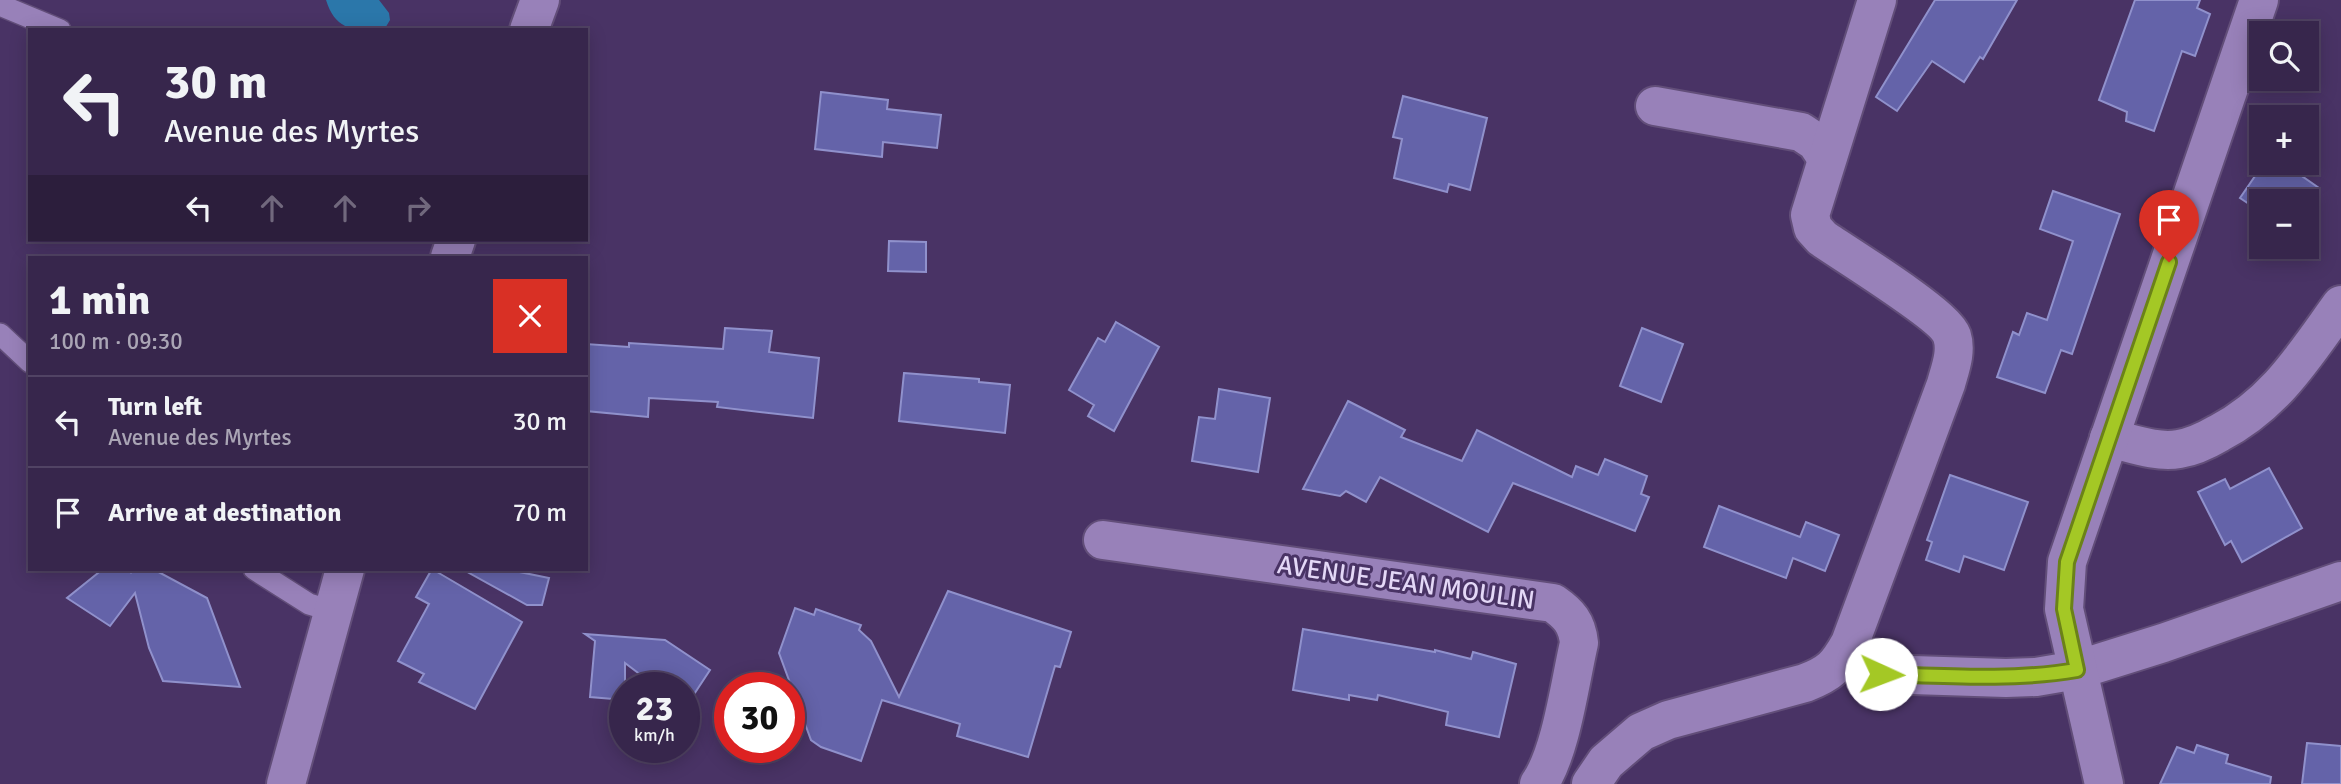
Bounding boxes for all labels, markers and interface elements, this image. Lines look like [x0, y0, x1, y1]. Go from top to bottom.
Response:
map controls [2249, 21, 2319, 259]
button: search [2249, 21, 2319, 91]
text: 30 m [164, 52, 267, 112]
icon: left [49, 56, 140, 147]
button: + [2249, 105, 2319, 175]
text: Avenue des Myrtes [164, 112, 419, 151]
icon: left [180, 189, 218, 227]
icon: ahead [253, 189, 291, 227]
icon: ahead [326, 189, 364, 227]
icon: right [399, 189, 437, 227]
button: − [2249, 189, 2319, 259]
pin [2139, 190, 2199, 262]
icon: arrive [2150, 201, 2188, 239]
text: 1 min [49, 275, 150, 326]
button: close [493, 279, 567, 353]
text: 100 m · 09:30 [49, 327, 183, 356]
text: Turn left [108, 391, 202, 423]
icon: left [49, 403, 87, 441]
text: 30 m [512, 406, 567, 438]
text: Avenue des Myrtes [108, 423, 292, 452]
icon: arrive [49, 494, 87, 532]
text: Arrive at destination [108, 497, 341, 529]
text: 70 m [512, 497, 567, 529]
street label: AVENUE JEAN MOULIN [1275, 549, 1537, 617]
position arrow [1844, 637, 1918, 711]
speed limit sign: 30 [714, 672, 805, 763]
text: 23 [636, 687, 673, 730]
text: km/h [634, 724, 675, 746]

